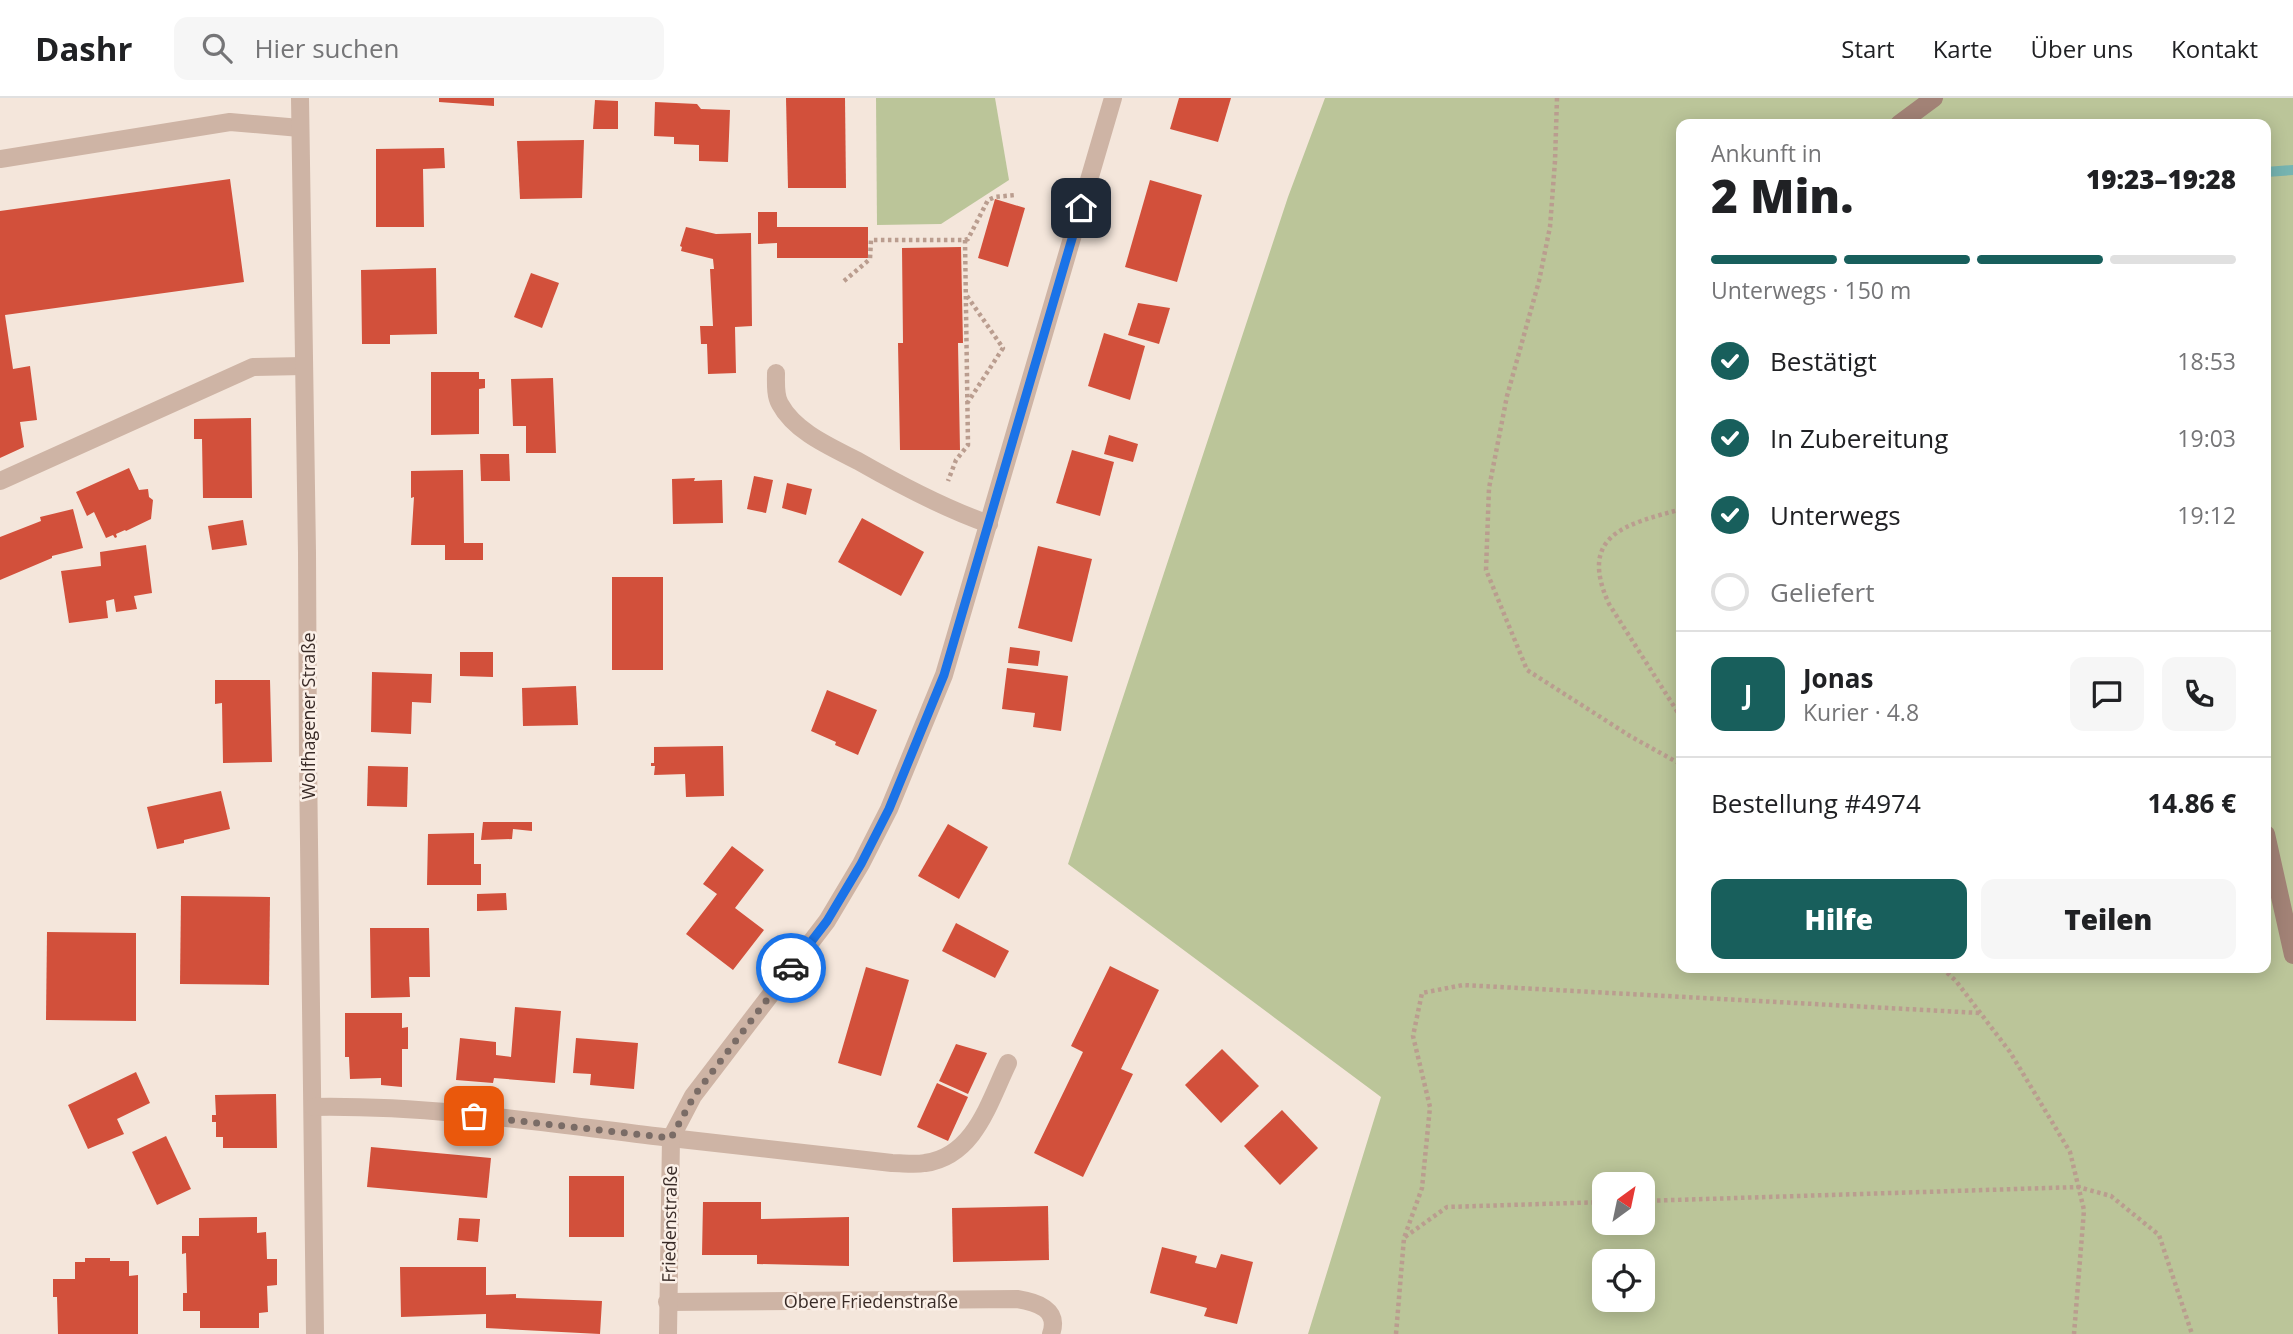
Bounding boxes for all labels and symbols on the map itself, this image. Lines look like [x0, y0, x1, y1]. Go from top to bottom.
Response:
pin [1051, 178, 1111, 238]
street label: Wolfhagener Straße [296, 632, 320, 800]
courier [756, 933, 826, 1003]
pin [444, 1086, 504, 1146]
street label: Friedenstraße [656, 1165, 682, 1283]
north arrow [1592, 1172, 1656, 1236]
street label: Obere Friedenstraße [784, 1289, 958, 1313]

